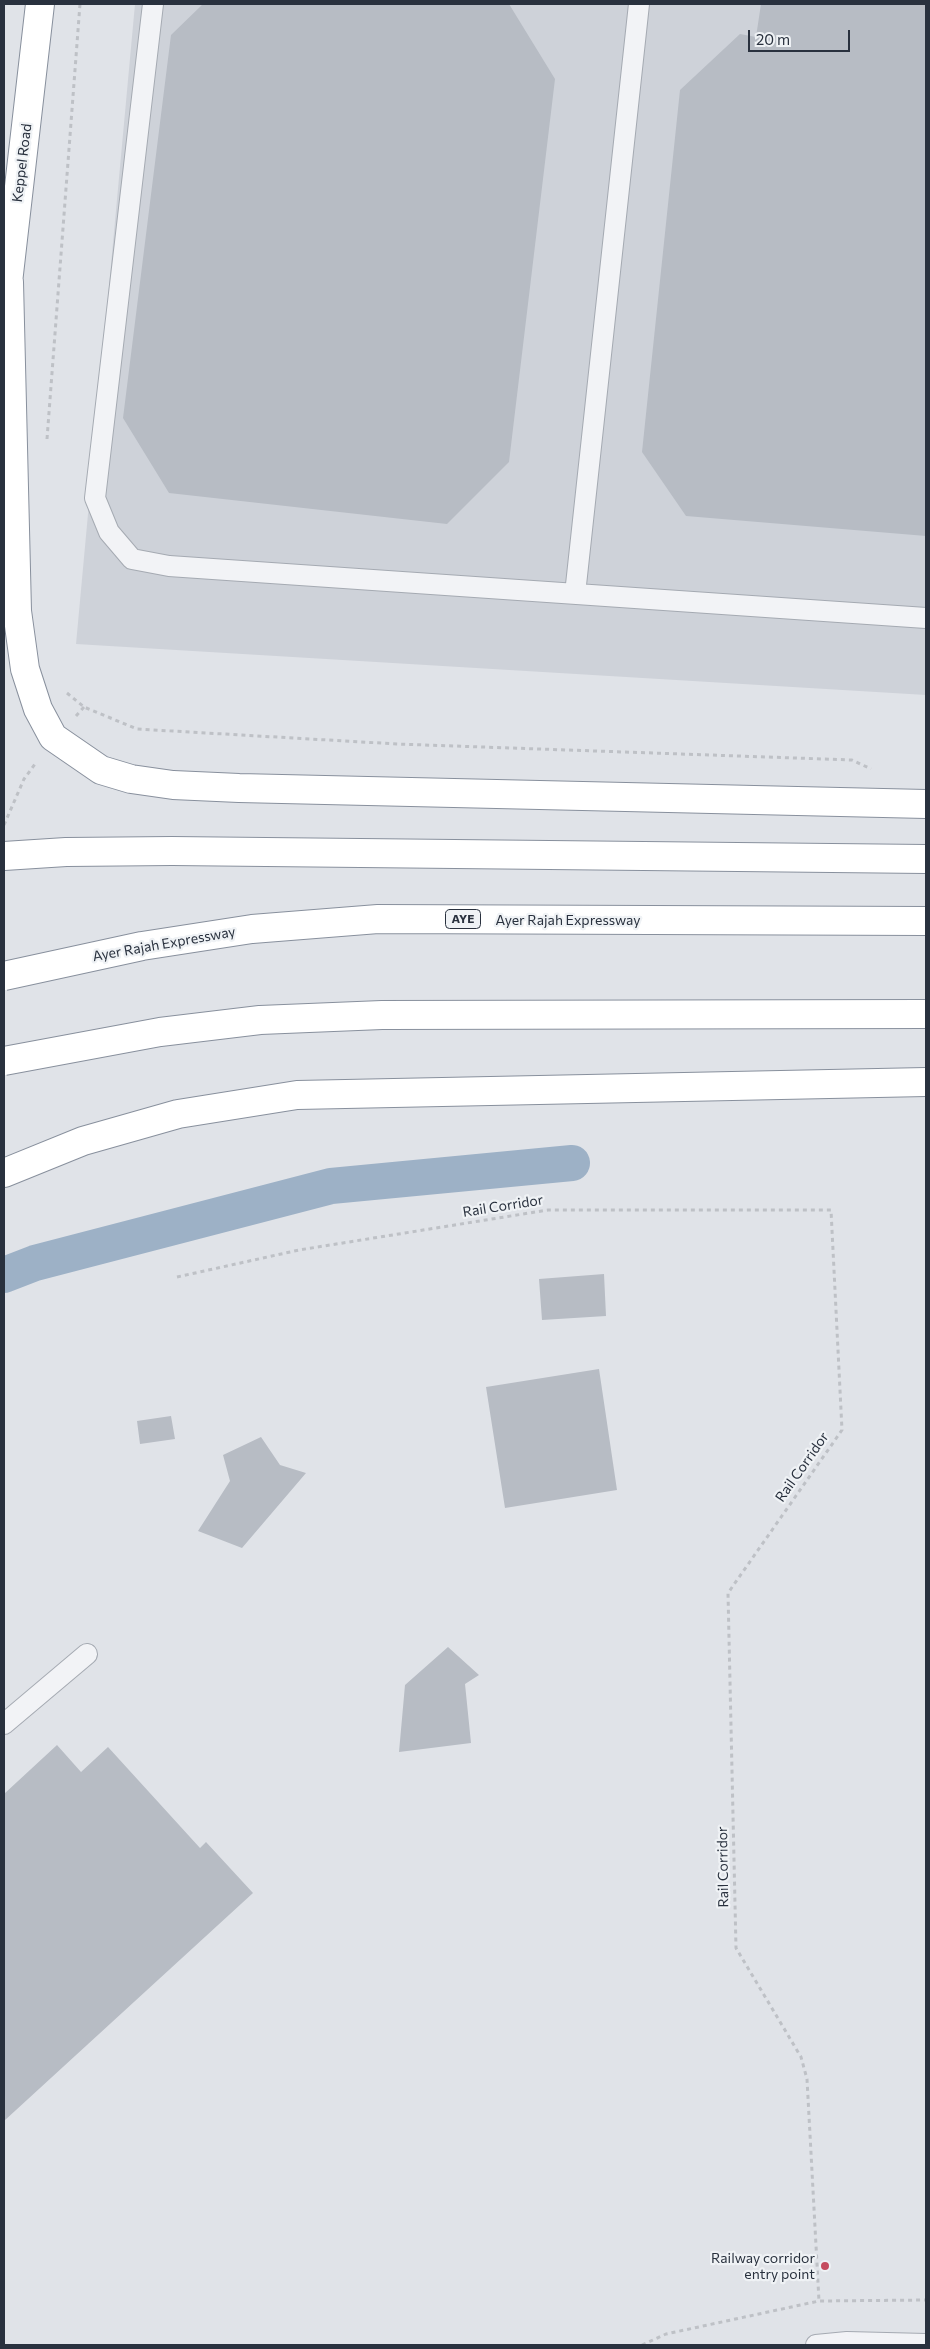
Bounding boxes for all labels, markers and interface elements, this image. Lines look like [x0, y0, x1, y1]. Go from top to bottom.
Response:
scale bar [750, 20, 852, 52]
text: 20 m [756, 30, 790, 48]
street label: Keppel Road [9, 123, 35, 203]
road number: AYE [446, 910, 480, 929]
street label: Ayer Rajah Expressway [496, 912, 640, 928]
street label: Ayer Rajah Expressway [91, 923, 237, 965]
street label: Rail Corridor [462, 1191, 544, 1221]
street label: Rail Corridor [772, 1429, 832, 1505]
street label: Rail Corridor [714, 1826, 732, 1908]
place label: Railway corridor entry point [711, 2250, 815, 2282]
marker: Railway corridor entry point [819, 2260, 831, 2272]

